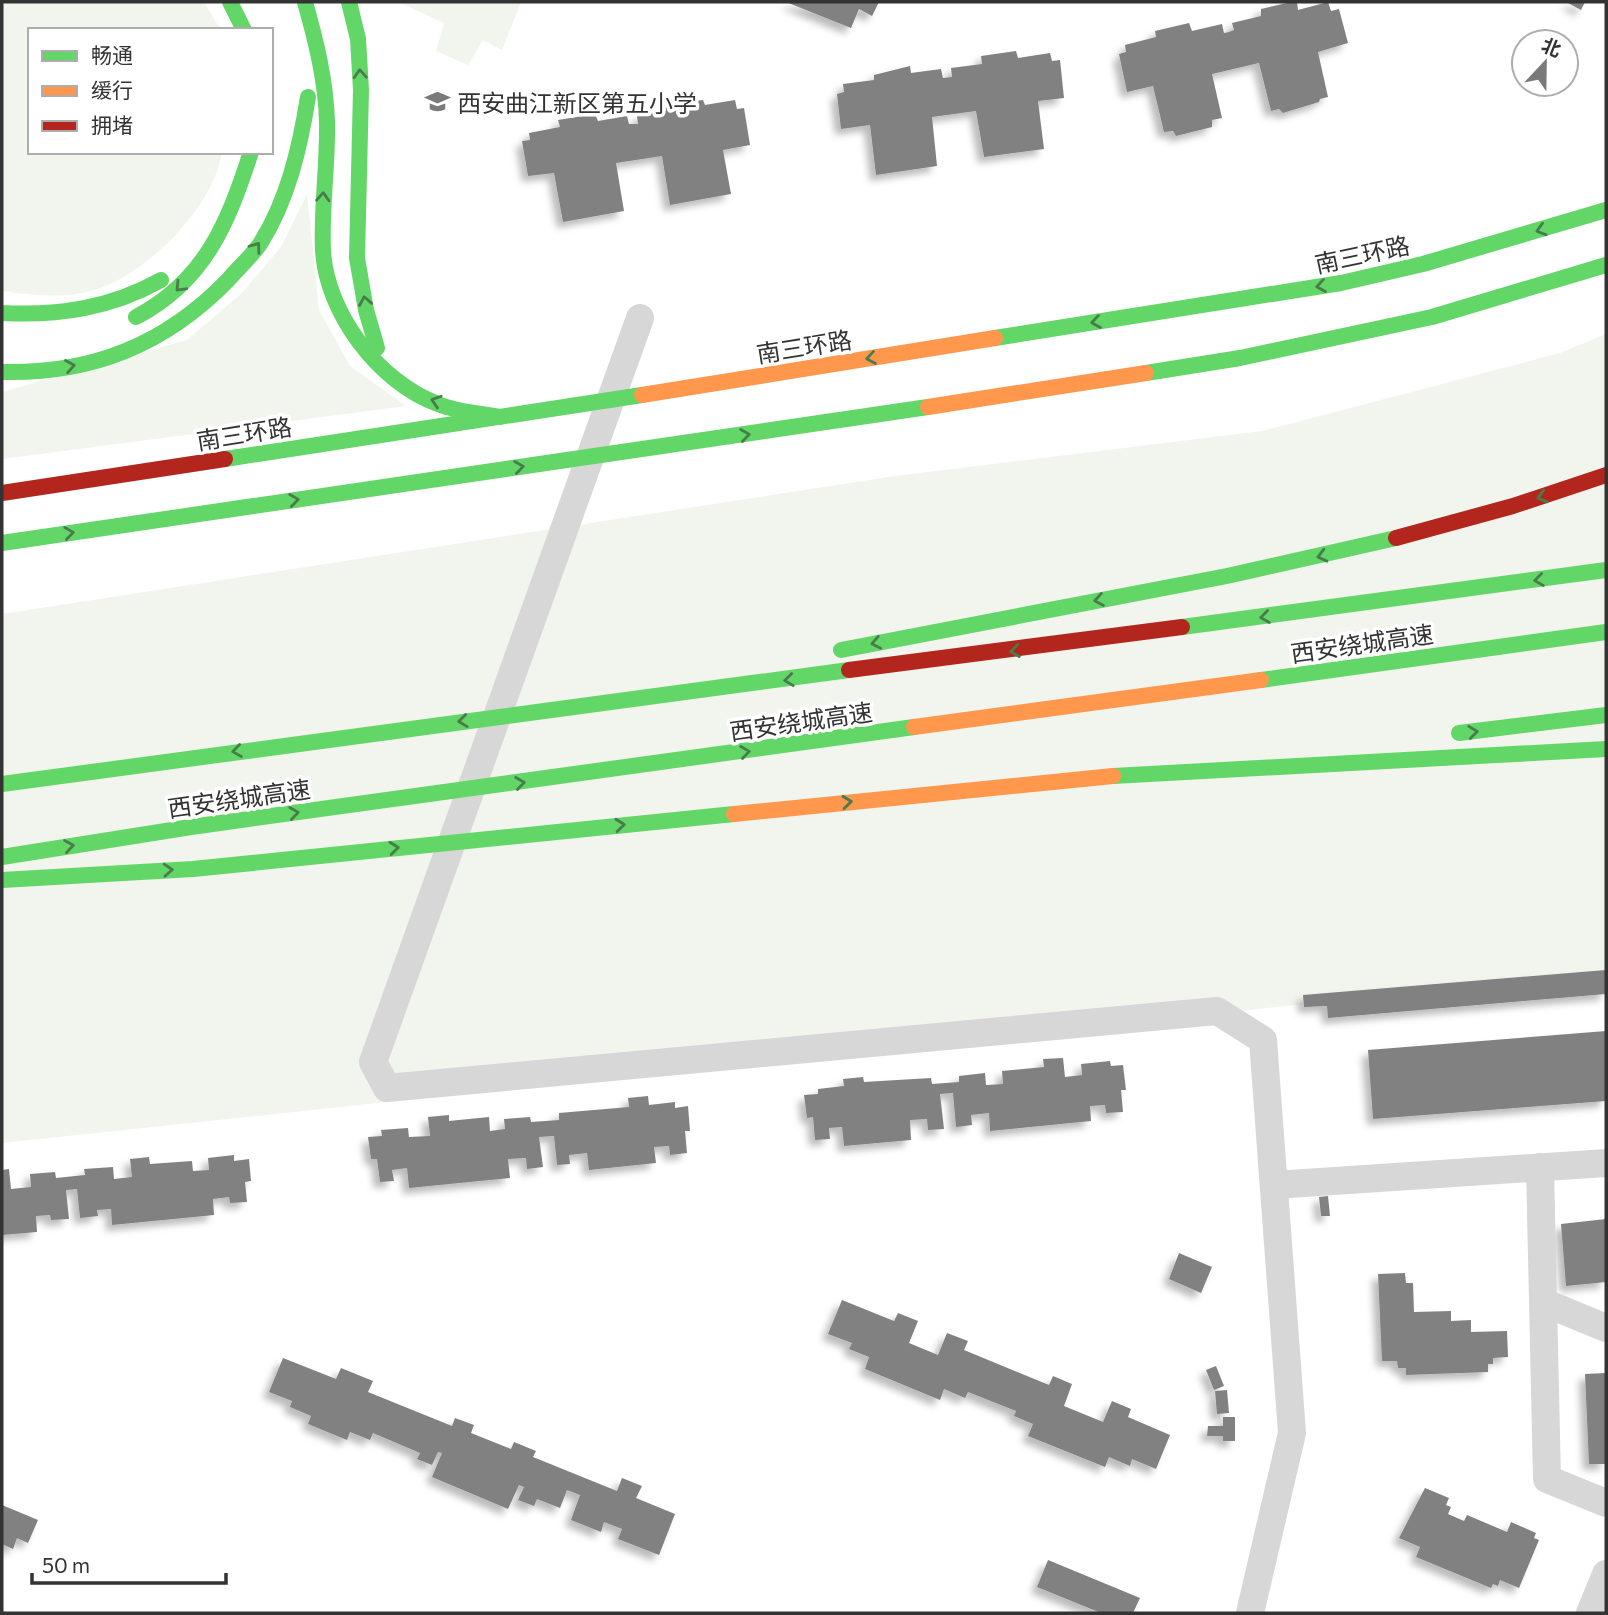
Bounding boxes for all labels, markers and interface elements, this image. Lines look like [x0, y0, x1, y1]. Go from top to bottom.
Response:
legend [28, 28, 273, 154]
north arrow [1510, 28, 1580, 98]
text: 北 [1538, 33, 1565, 61]
text: 畅通 [91, 42, 133, 67]
one-way arrow [353, 69, 368, 80]
text: 缓行 [91, 77, 133, 102]
school or university icon: 西安曲江新区第五小学 [423, 88, 451, 116]
place label: 西安曲江新区第五小学 [457, 88, 697, 117]
text: 拥堵 [91, 112, 133, 137]
one-way arrow [315, 192, 330, 203]
one-way arrow [1535, 222, 1547, 237]
street label: 南三环路 [1312, 230, 1412, 278]
one-way arrow [248, 242, 260, 255]
one-way arrow [176, 279, 189, 292]
one-way arrow [1315, 279, 1327, 294]
one-way arrow [358, 295, 373, 307]
one-way arrow [1090, 314, 1102, 329]
street label: 南三环路 [754, 324, 854, 368]
one-way arrow [866, 350, 877, 365]
one-way arrow [64, 359, 75, 374]
one-way arrow [431, 395, 443, 410]
street label: 南三环路 [194, 411, 294, 455]
one-way arrow [739, 427, 750, 442]
one-way arrow [514, 460, 525, 475]
one-way arrow [1536, 489, 1548, 504]
one-way arrow [288, 493, 300, 508]
one-way arrow [63, 526, 75, 541]
one-way arrow [1316, 548, 1328, 562]
one-way arrow [1533, 572, 1544, 587]
one-way arrow [1093, 591, 1105, 606]
one-way arrow [1259, 609, 1271, 624]
street label: 西安绕城高速 [1289, 619, 1435, 667]
one-way arrow [870, 634, 882, 649]
one-way arrow [1009, 643, 1021, 658]
one-way arrow [783, 672, 795, 687]
street label: 西安绕城高速 [728, 697, 874, 745]
one-way arrow [457, 713, 468, 728]
one-way arrow [1467, 724, 1479, 739]
one-way arrow [231, 743, 243, 758]
one-way arrow [739, 745, 751, 760]
street label: 西安绕城高速 [166, 774, 312, 822]
one-way arrow [514, 776, 526, 791]
one-way arrow [841, 795, 853, 810]
one-way arrow [288, 806, 300, 821]
one-way arrow [615, 818, 626, 833]
one-way arrow [63, 839, 75, 854]
one-way arrow [388, 841, 400, 856]
one-way arrow [163, 863, 174, 878]
scale bar [32, 1542, 226, 1586]
text: 50 m [42, 1552, 90, 1577]

